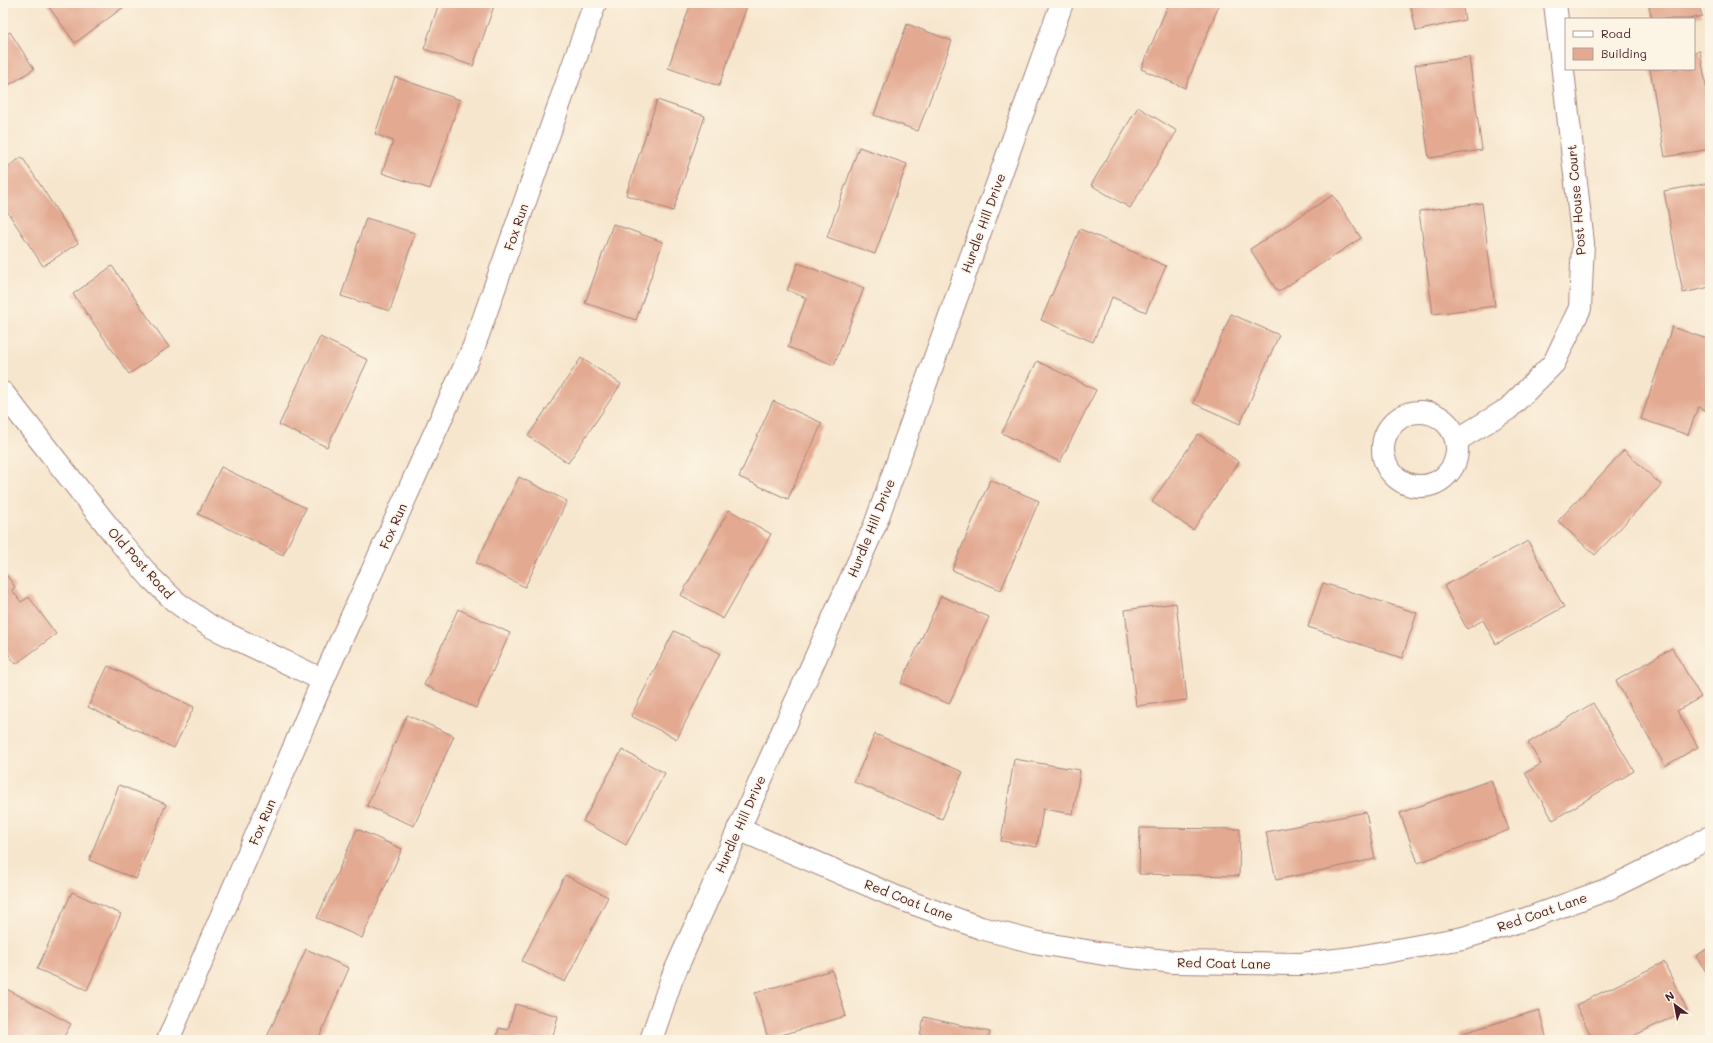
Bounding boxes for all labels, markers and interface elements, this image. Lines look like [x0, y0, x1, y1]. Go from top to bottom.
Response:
legend [1565, 18, 1695, 70]
text: Road [1601, 25, 1631, 41]
text: Building [1601, 45, 1647, 61]
street label: Post House Court [1562, 144, 1589, 256]
street label: Hurdle Hill Drive [957, 171, 1008, 275]
street label: Fox Run [500, 201, 531, 252]
street label: Hurdle Hill Drive [843, 476, 898, 580]
street label: Fox Run [375, 500, 410, 551]
street label: Old Post Road [105, 523, 178, 602]
street label: Hurdle Hill Drive [710, 772, 769, 875]
street label: Fox Run [244, 796, 279, 847]
street label: Red Coat Lane [862, 875, 956, 924]
street label: Red Coat Lane [1495, 888, 1589, 935]
street label: Red Coat Lane [1177, 953, 1271, 972]
north arrow [1655, 985, 1695, 1025]
text: N [1662, 988, 1677, 1005]

